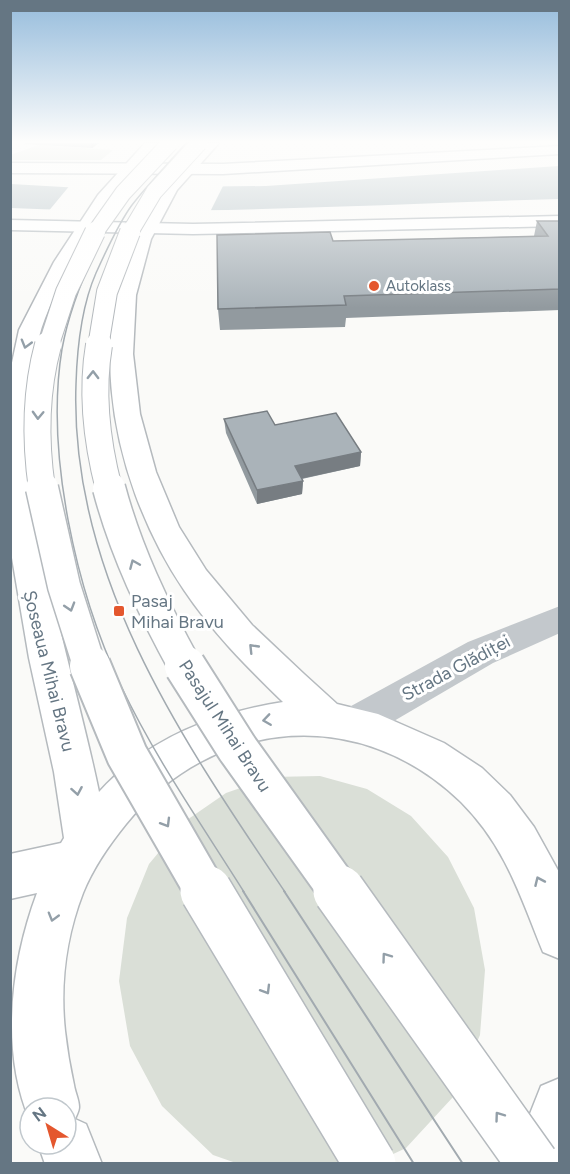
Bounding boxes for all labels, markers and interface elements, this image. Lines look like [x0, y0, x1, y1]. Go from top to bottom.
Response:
place label: Autoklass [386, 277, 451, 295]
marker: Autoklass [367, 279, 381, 293]
one-way arrow [21, 338, 33, 349]
one-way arrow [87, 370, 99, 379]
one-way arrow [31, 411, 44, 420]
one-way arrow [129, 559, 141, 570]
street label: Șoseaua Mihai Bravu [18, 588, 80, 754]
place label: Pasaj Mihai Bravu [131, 590, 224, 633]
one-way arrow [63, 601, 75, 611]
marker: Pasaj Mihai Bravu [112, 604, 126, 618]
street label: Strada Glădiței [398, 630, 514, 706]
one-way arrow [250, 645, 261, 656]
street label: Pasajul Mihai Bravu [174, 656, 276, 796]
one-way arrow [262, 714, 271, 726]
one-way arrow [70, 786, 83, 796]
one-way arrow [158, 817, 170, 827]
one-way arrow [534, 876, 546, 887]
one-way arrow [48, 911, 60, 921]
one-way arrow [382, 953, 393, 964]
one-way arrow [258, 984, 270, 994]
north arrow [18, 1096, 78, 1156]
text: N [29, 1103, 50, 1126]
one-way arrow [495, 1111, 506, 1122]

